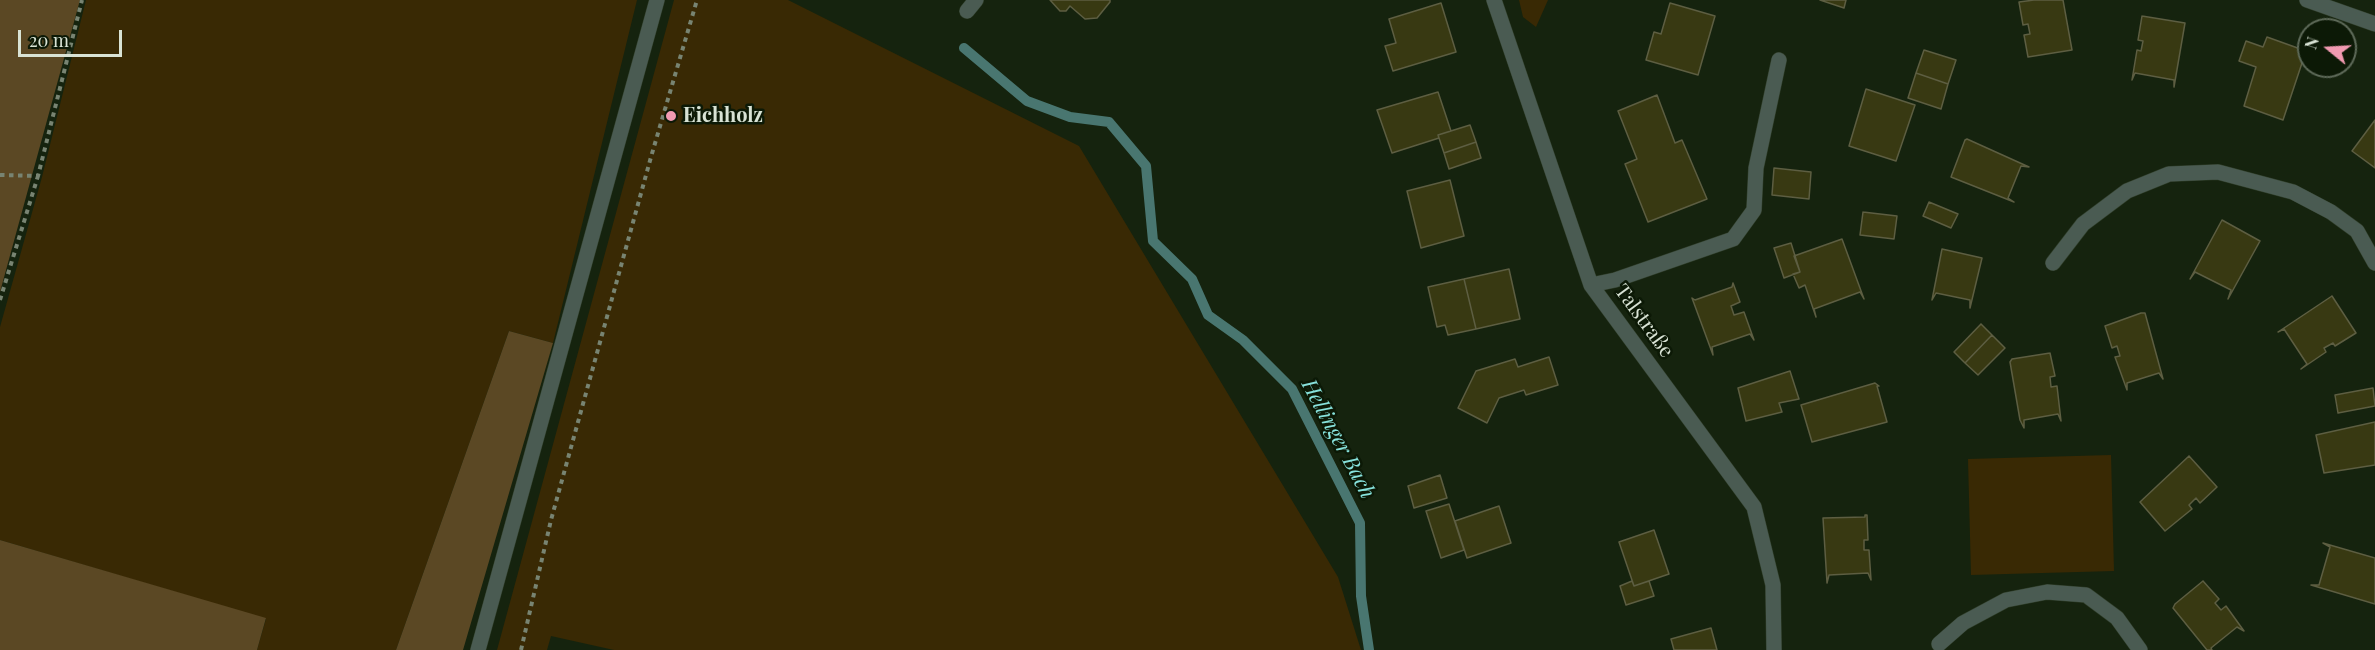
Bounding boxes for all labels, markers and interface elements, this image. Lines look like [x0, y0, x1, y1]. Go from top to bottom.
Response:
scale bar [21, 18, 124, 56]
north arrow [2297, 18, 2357, 78]
text: 20 m [29, 28, 69, 52]
text: N [2300, 34, 2323, 52]
place label: Eichholz [683, 104, 763, 128]
marker: Eichholz [664, 109, 678, 123]
street label: Talstraße [1609, 280, 1679, 362]
water label: Hellinger Bach [1296, 375, 1380, 503]

